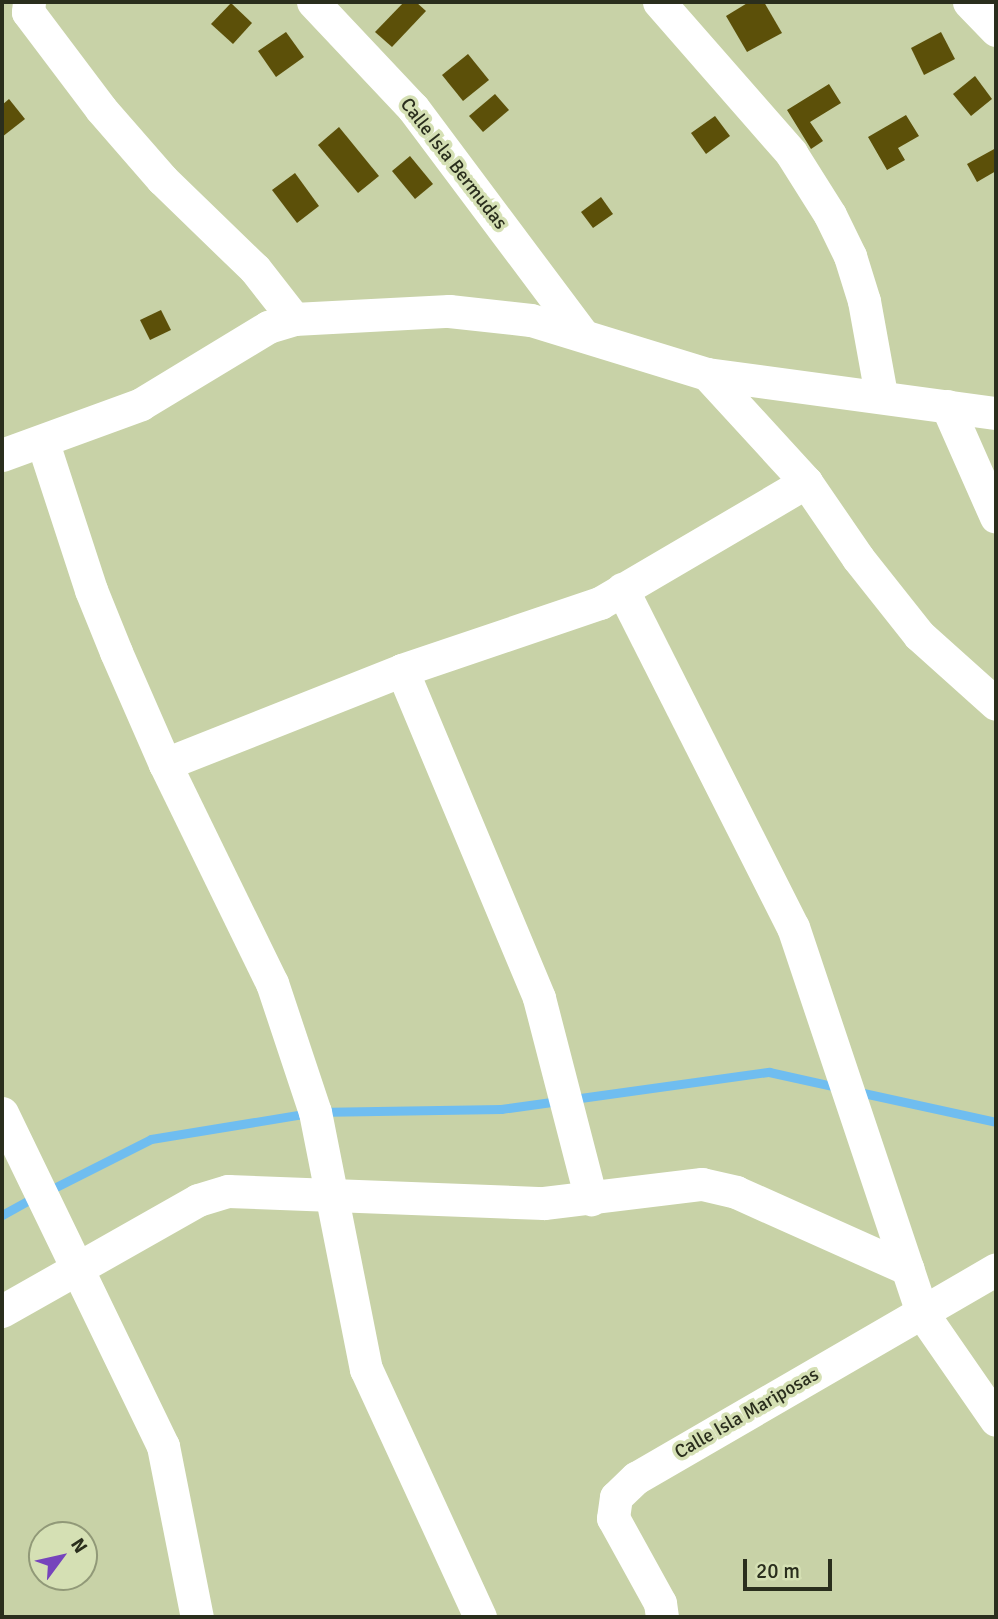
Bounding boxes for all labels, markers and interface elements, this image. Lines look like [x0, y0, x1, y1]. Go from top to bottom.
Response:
street label: Calle Isla Bermudas [395, 94, 511, 234]
street label: Calle Isla Mariposas [671, 1364, 823, 1464]
north arrow [28, 1521, 98, 1591]
text: N [65, 1534, 93, 1558]
scale bar [746, 1546, 835, 1590]
text: 20 m [756, 1558, 800, 1584]

